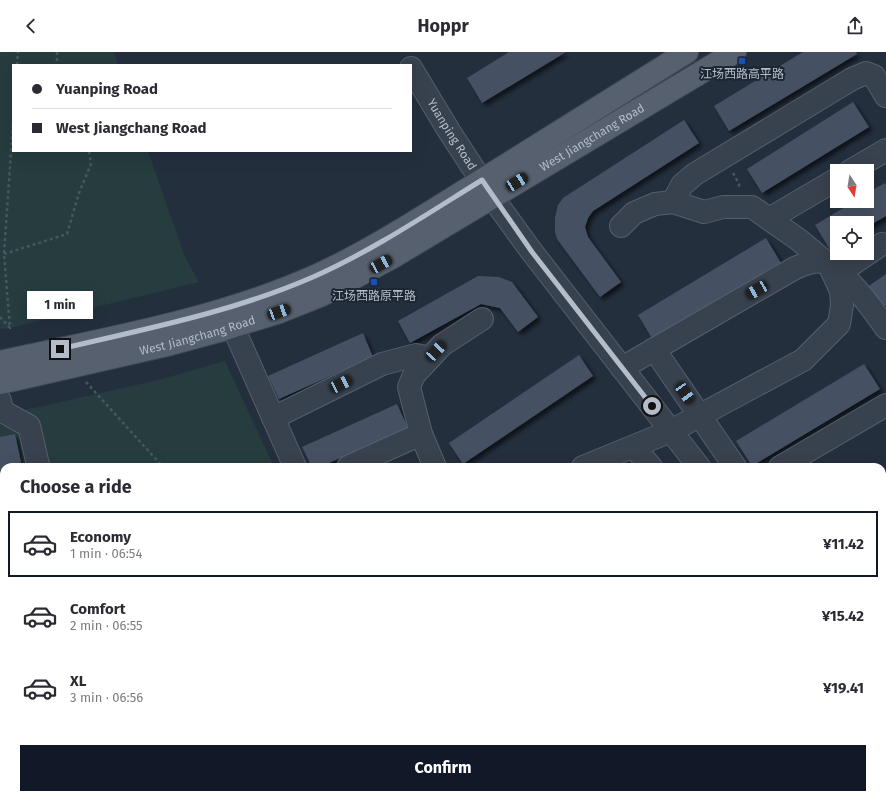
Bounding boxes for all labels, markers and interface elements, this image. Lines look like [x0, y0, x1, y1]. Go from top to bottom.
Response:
icon: back [20, 15, 42, 37]
text: Hoppr [417, 15, 469, 37]
icon: share [844, 15, 866, 37]
marker: 江场西路高平路 [737, 56, 747, 66]
place label: 江场西路高平路 [700, 67, 784, 81]
text: Yuanping Road [56, 80, 158, 98]
street label: Yuanping Road [424, 96, 479, 173]
street label: West Jiangchang Road [537, 101, 647, 174]
text: West Jiangchang Road [56, 119, 207, 137]
north arrow [830, 164, 874, 208]
map controls [830, 164, 874, 260]
car [504, 171, 530, 193]
button: locate [830, 216, 874, 260]
car [368, 253, 394, 275]
marker: 江场西路原平路 [369, 277, 379, 287]
car [744, 279, 770, 301]
place label: 江场西路原平路 [332, 289, 416, 303]
callout: 1 min [27, 291, 93, 319]
text: 1 min [44, 297, 76, 312]
car [266, 302, 292, 322]
street label: West Jiangchang Road [138, 313, 257, 358]
car [423, 338, 449, 364]
route end [51, 340, 69, 358]
car [328, 373, 354, 395]
car [673, 380, 697, 406]
route start [643, 397, 661, 415]
text: Choose a ride [20, 476, 132, 498]
icon: car [22, 526, 58, 562]
text: Economy [70, 528, 131, 546]
text: ¥11.42 [823, 535, 864, 553]
text: 1 min · 06:54 [70, 546, 142, 561]
icon: car [22, 598, 58, 634]
text: Comfort [70, 600, 126, 618]
text: ¥15.42 [822, 607, 864, 625]
text: 2 min · 06:55 [70, 618, 143, 633]
icon: car [22, 670, 58, 706]
text: XL [70, 672, 86, 690]
text: ¥19.41 [823, 679, 864, 697]
text: 3 min · 06:56 [70, 690, 143, 705]
button: Confirm [20, 745, 866, 791]

